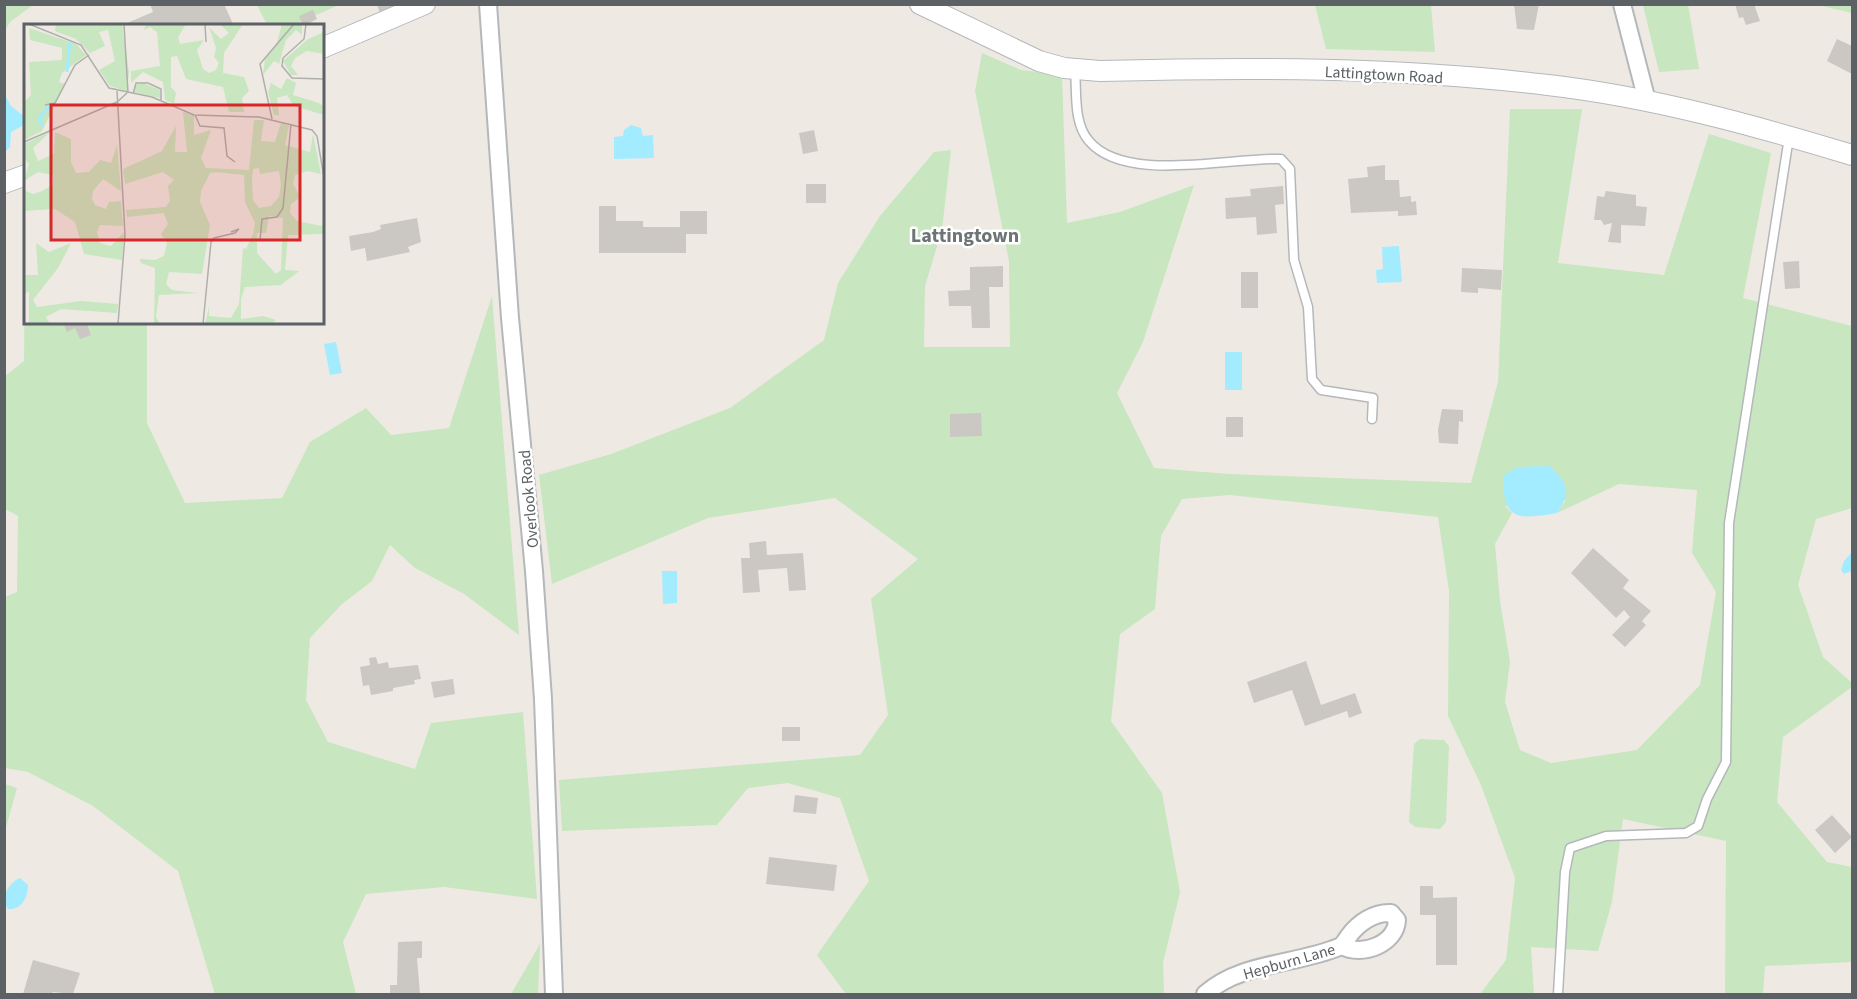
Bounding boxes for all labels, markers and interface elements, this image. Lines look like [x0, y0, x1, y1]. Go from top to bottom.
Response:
inset map [24, 24, 324, 324]
street label: Lattingtown Road [1324, 61, 1444, 89]
district label: Lattingtown [911, 222, 1019, 250]
street label: Overlook Road [514, 449, 544, 549]
street label: Hepburn Lane [1241, 938, 1338, 986]

